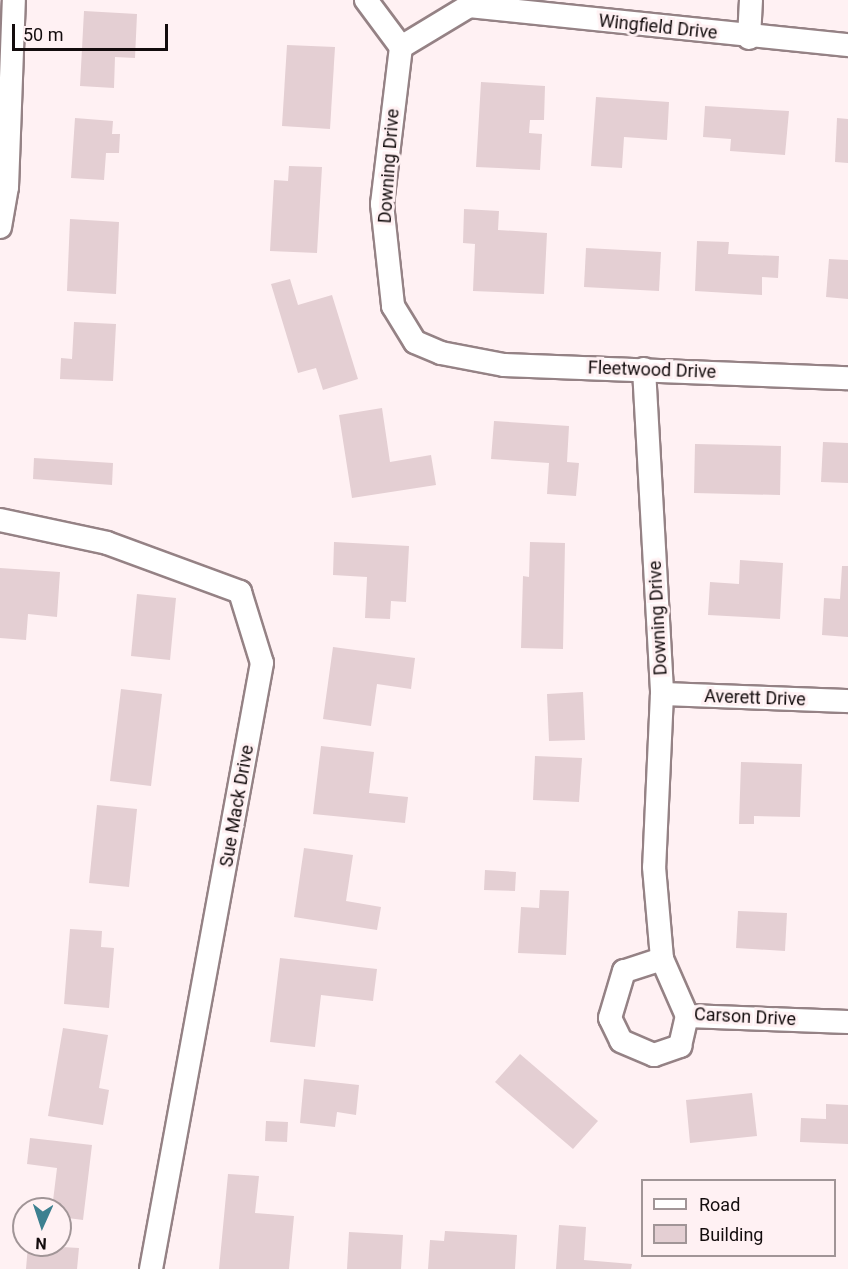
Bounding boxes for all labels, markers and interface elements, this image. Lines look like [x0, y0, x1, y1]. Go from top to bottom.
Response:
street label: Wingfield Drive [598, 10, 718, 44]
scale bar [15, 12, 171, 50]
text: 50 m [23, 24, 63, 45]
street label: Downing Drive [374, 108, 404, 224]
street label: Fleetwood Drive [587, 357, 717, 383]
street label: Downing Drive [644, 560, 672, 676]
street label: Averett Drive [704, 685, 806, 711]
street label: Sue Mack Drive [216, 743, 258, 869]
street label: Carson Drive [694, 1004, 796, 1030]
legend [641, 1179, 836, 1257]
text: Road [699, 1194, 740, 1215]
north arrow [12, 1197, 72, 1257]
text: Building [699, 1224, 763, 1245]
text: N [35, 1234, 47, 1253]

